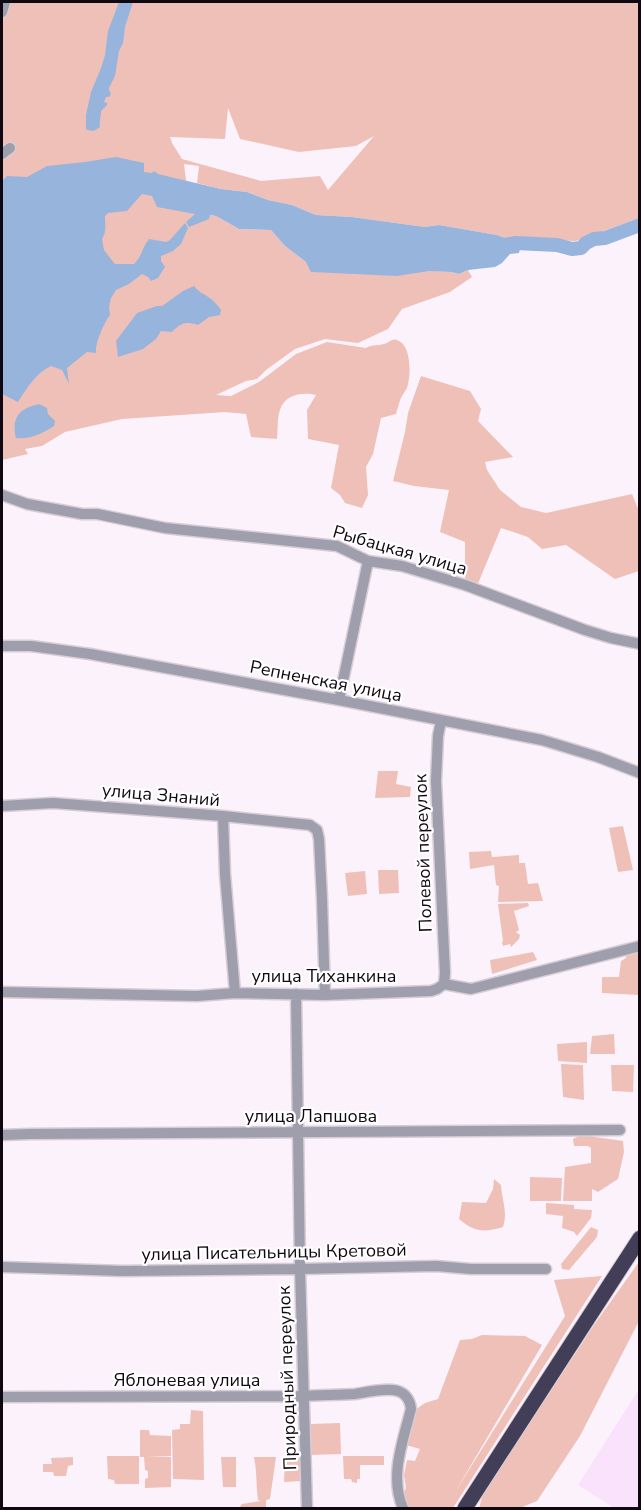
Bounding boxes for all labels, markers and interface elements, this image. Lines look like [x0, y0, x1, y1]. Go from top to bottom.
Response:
street label: Рыбацкая улица [330, 519, 470, 581]
street label: Репненская улица [248, 654, 404, 708]
street label: Полевой переулок [408, 773, 438, 933]
street label: улица Знаний [101, 778, 221, 812]
street label: улица Тиханкина [252, 964, 396, 988]
street label: улица Лапшова [245, 1104, 377, 1128]
street label: улица Писательницы Кретовой [141, 1238, 407, 1266]
street label: Природный переулок [272, 1285, 302, 1471]
street label: Яблоневая улица [114, 1368, 261, 1392]

